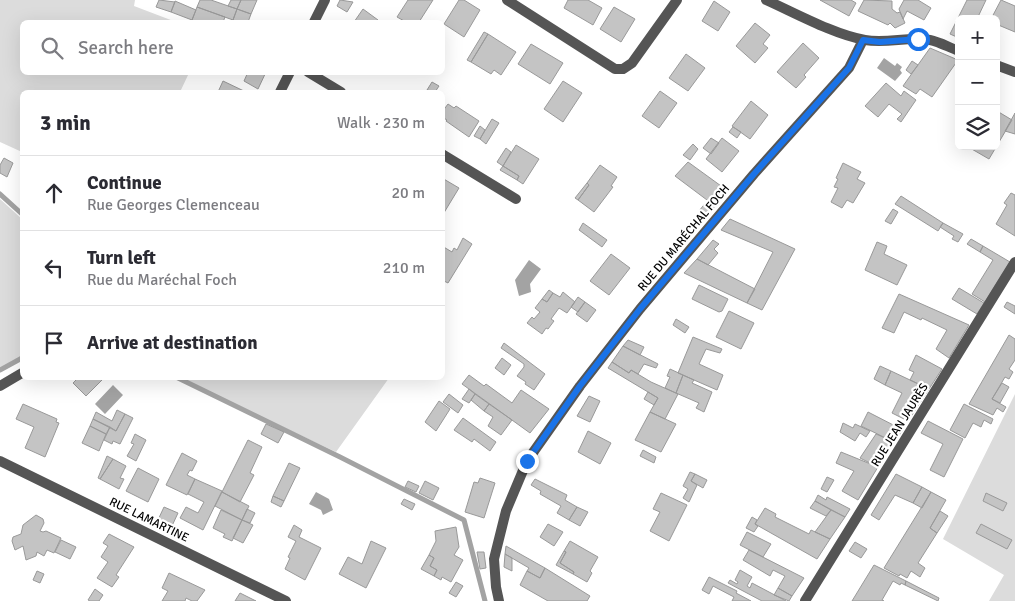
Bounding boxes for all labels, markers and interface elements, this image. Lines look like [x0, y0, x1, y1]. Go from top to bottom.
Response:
map controls [955, 15, 1000, 150]
button: + [955, 15, 1000, 60]
search box [20, 20, 445, 75]
route start [907, 28, 930, 51]
icon: search [38, 34, 66, 62]
text: Search here [78, 36, 174, 60]
button: − [955, 60, 1000, 105]
button: layers [955, 105, 1000, 150]
text: 3 min [40, 110, 91, 136]
text: Walk · 230 m [337, 113, 425, 133]
text: Continue [87, 171, 162, 195]
icon: ahead [40, 179, 68, 207]
street label: RUE DU MARÉCHAL FOCH [635, 182, 733, 294]
text: 20 m [391, 183, 425, 203]
text: Rue Georges Clemenceau [87, 195, 260, 215]
text: Turn left [87, 246, 156, 270]
icon: left [40, 254, 68, 282]
text: 210 m [383, 258, 425, 278]
text: Rue du Maréchal Foch [87, 270, 237, 290]
icon: arrive [40, 329, 68, 357]
text: Arrive at destination [87, 331, 258, 355]
street label: RUE JEAN JAURÈS [868, 380, 932, 470]
route end [516, 450, 539, 473]
street label: RUE LAMARTINE [107, 494, 191, 546]

